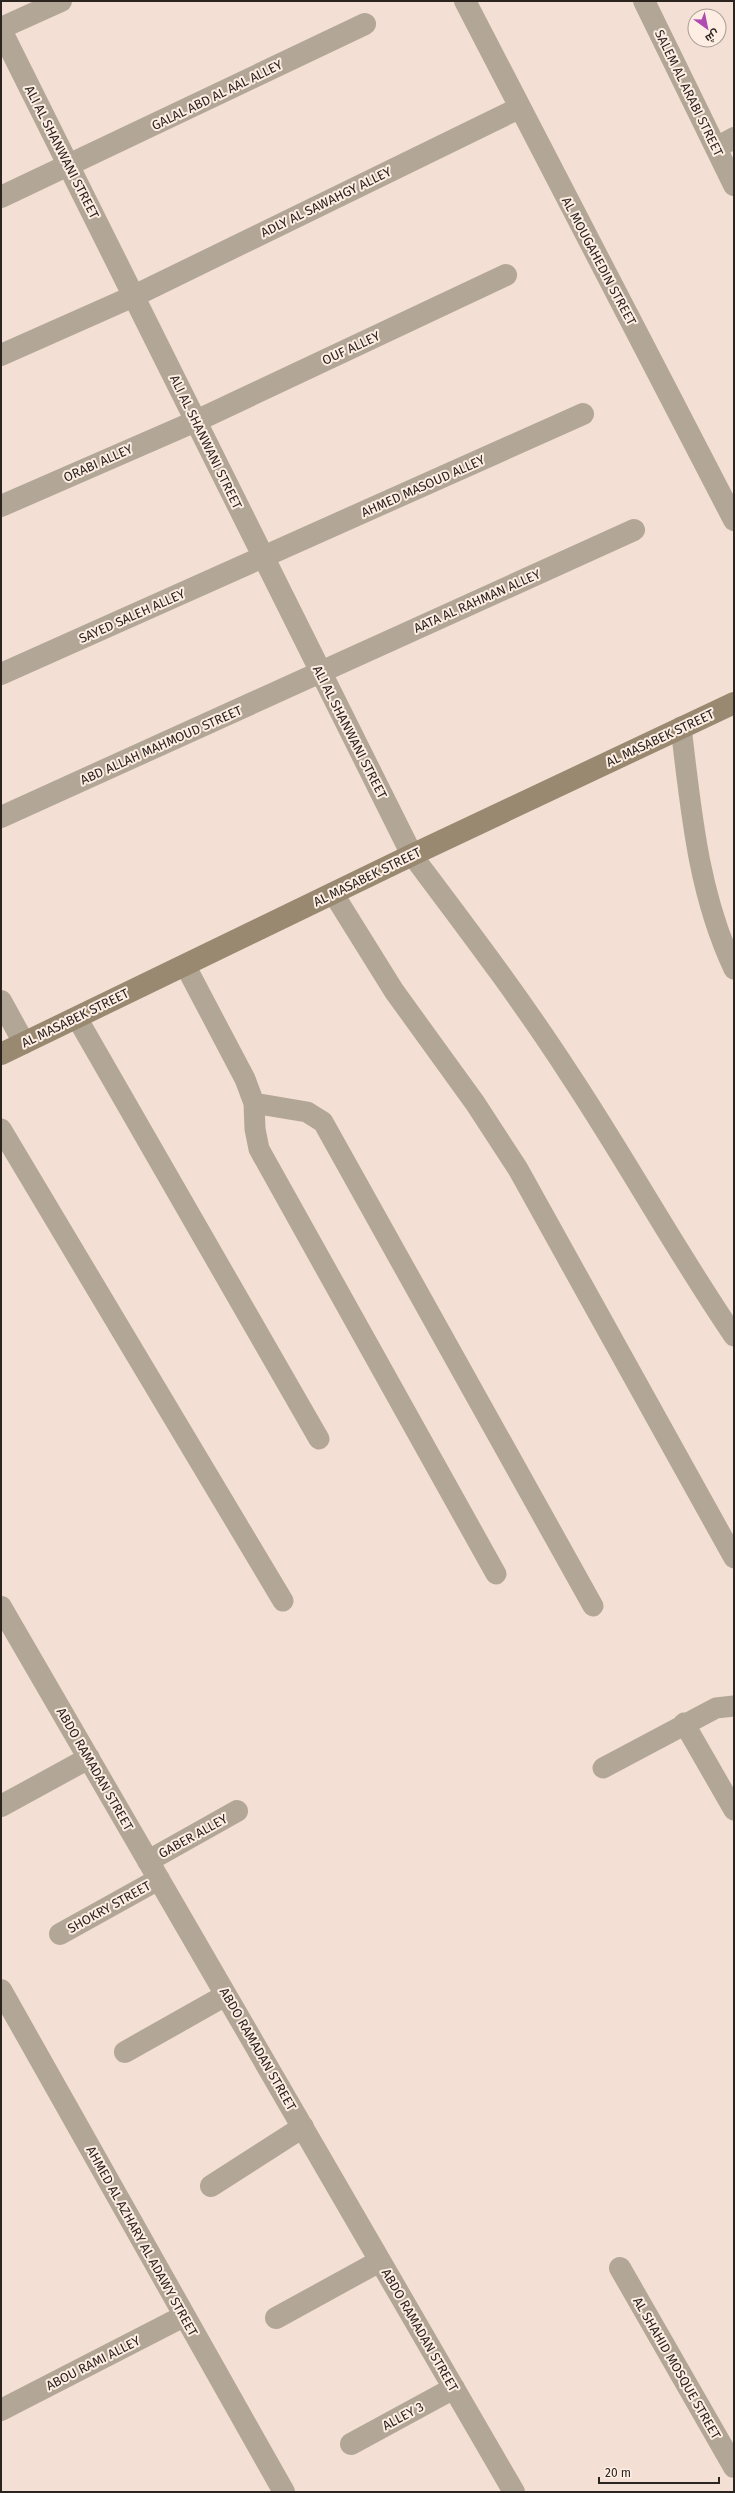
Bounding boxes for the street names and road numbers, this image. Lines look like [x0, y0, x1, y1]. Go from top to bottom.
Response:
street label: SALEM AL ARABI STREET [652, 27, 726, 159]
street label: GALAL ABD AL AAL ALLEY [149, 56, 285, 133]
street label: ALI AL SHANWANI STREET [22, 83, 102, 221]
street label: ADLY AL SAWAHGY ALLEY [258, 163, 395, 240]
street label: AL MOUGAHEDIN STREET [559, 194, 639, 328]
street label: OUF ALLEY [320, 328, 383, 368]
street label: ALI AL SHANWANI STREET [167, 373, 245, 512]
street label: ORABI ALLEY [61, 441, 136, 485]
street label: AHMED MASOUD ALLEY [359, 452, 488, 520]
street label: AATA AL RAHMAN ALLEY [411, 566, 543, 636]
street label: SAYED SALEH ALLEY [77, 586, 188, 646]
street label: ALI AL SHANWANI STREET [310, 663, 390, 801]
street label: ABD ALLAH MAHMOUD STREET [78, 702, 244, 787]
street label: AL MASABEK STREET [604, 706, 717, 770]
street label: AL MASABEK STREET [311, 844, 423, 909]
street label: AL MASABEK STREET [19, 985, 131, 1050]
street label: ABDO RAMADAN STREET [54, 1705, 136, 1833]
street label: GABER ALLEY [156, 1811, 231, 1861]
street label: SHOKRY STREET [65, 1878, 153, 1936]
street label: ABDO RAMADAN STREET [217, 1985, 299, 2113]
street label: AHMED AL AZHARY AL ADAWY STREET [83, 2143, 201, 2339]
street label: ABDO RAMADAN STREET [379, 2266, 461, 2394]
street label: AL SHAHID MOSQUE STREET [630, 2294, 724, 2442]
street label: ABOU RAMI ALLEY [43, 2332, 143, 2393]
street label: ALLEY 3 [380, 2399, 426, 2433]

